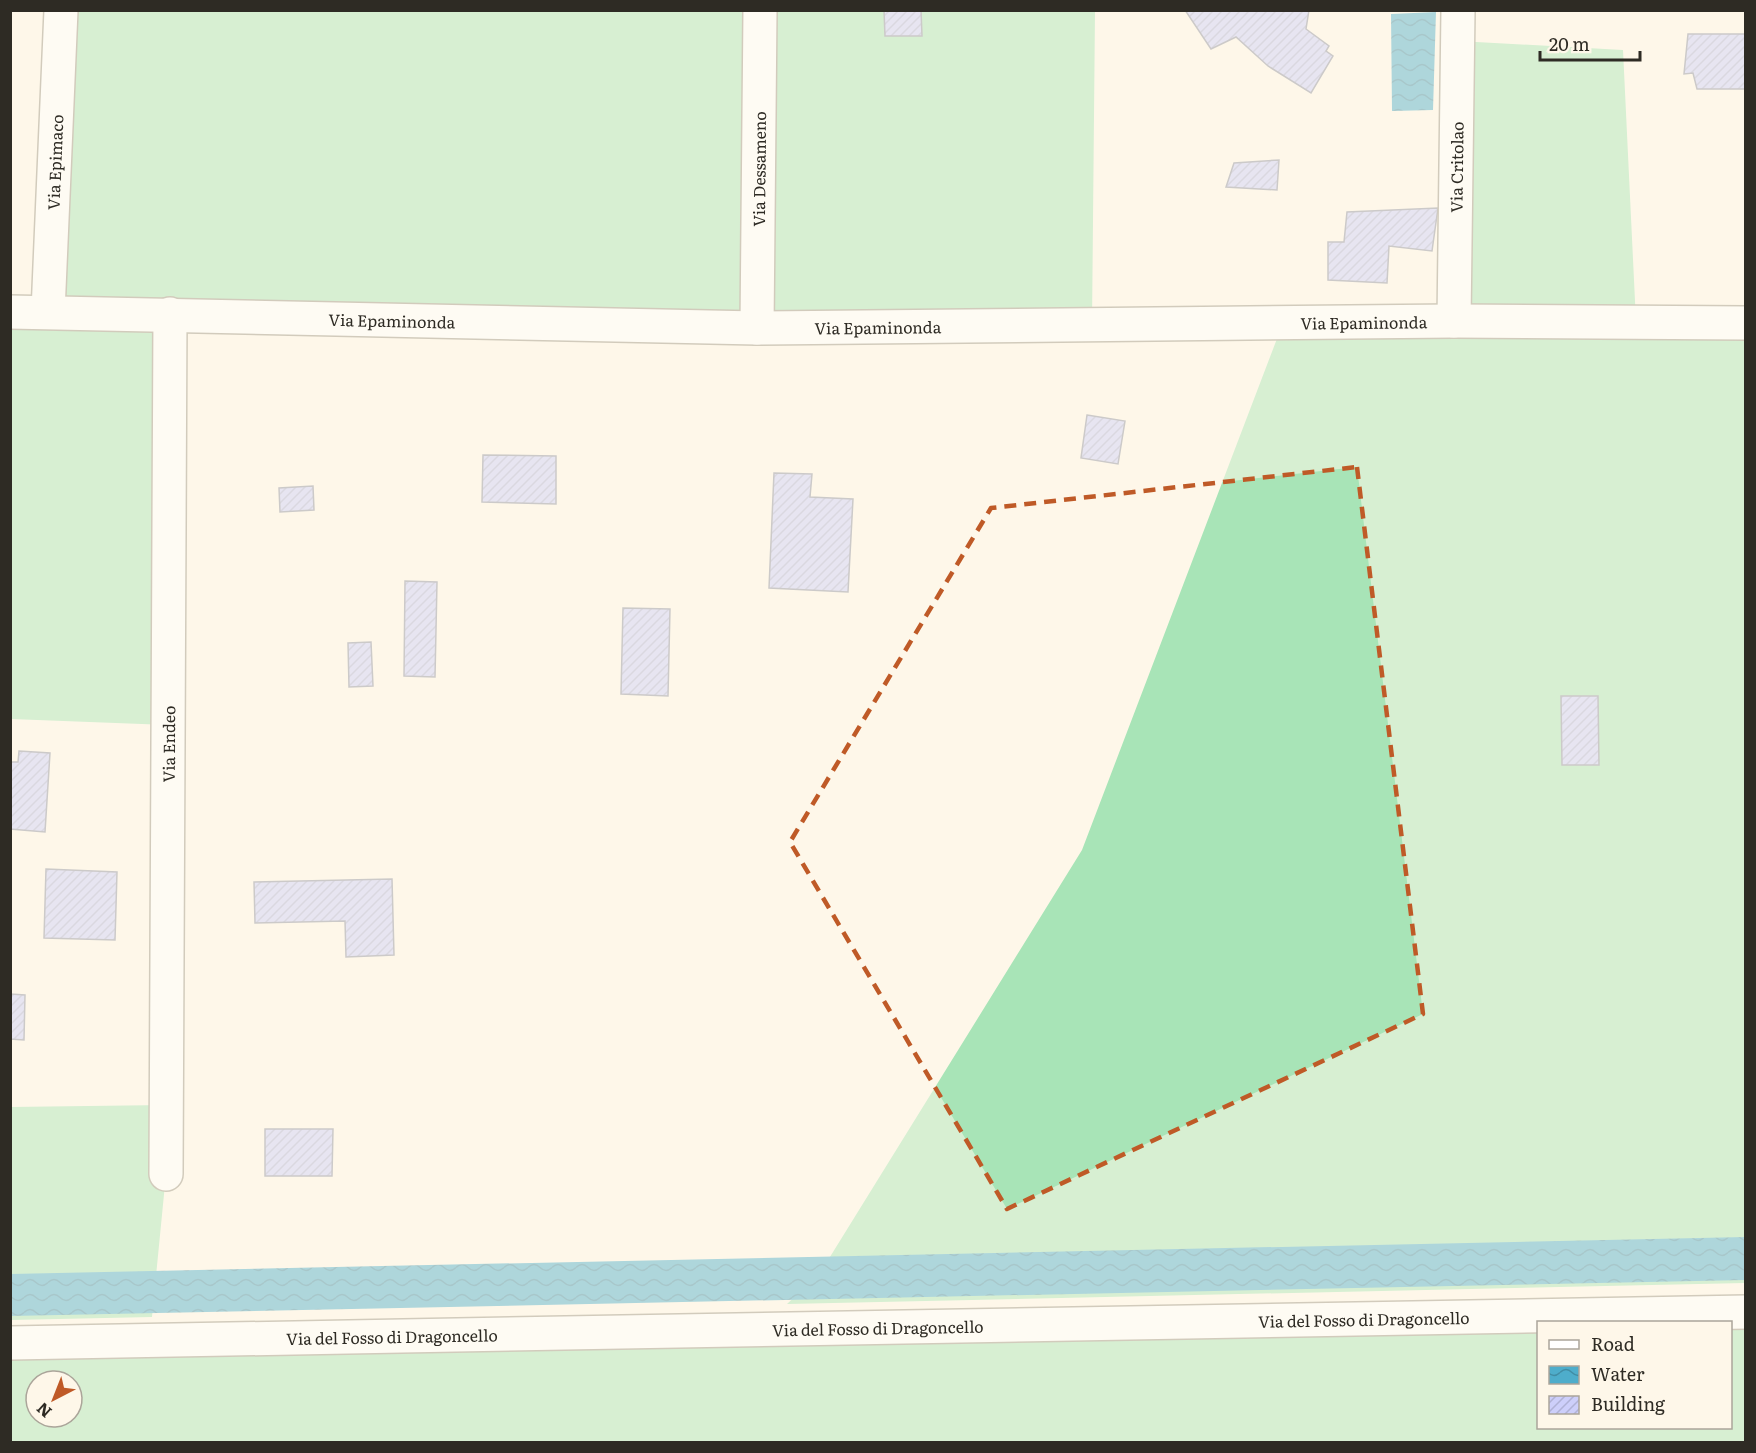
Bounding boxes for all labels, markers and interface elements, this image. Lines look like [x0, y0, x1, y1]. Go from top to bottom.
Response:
scale bar [1540, 24, 1640, 62]
text: 20 m [1549, 30, 1590, 57]
street label: Via Dessameno [746, 111, 771, 227]
street label: Via Epimaco [40, 114, 68, 210]
street label: Via Critolao [1443, 121, 1469, 213]
street label: Via Epaminonda [328, 307, 456, 334]
street label: Via Epaminonda [1300, 309, 1428, 335]
street label: Via Epaminonda [814, 314, 942, 339]
street label: Via Endeo [156, 706, 180, 782]
street label: Via del Fosso di Dragoncello [1258, 1305, 1470, 1333]
street label: Via del Fosso di Dragoncello [772, 1314, 984, 1341]
legend [1537, 1321, 1732, 1429]
street label: Via del Fosso di Dragoncello [286, 1322, 498, 1350]
text: Road [1591, 1330, 1635, 1357]
text: Water [1591, 1360, 1645, 1387]
north arrow [24, 1369, 84, 1429]
text: Building [1591, 1390, 1666, 1417]
text: N [30, 1397, 56, 1424]

